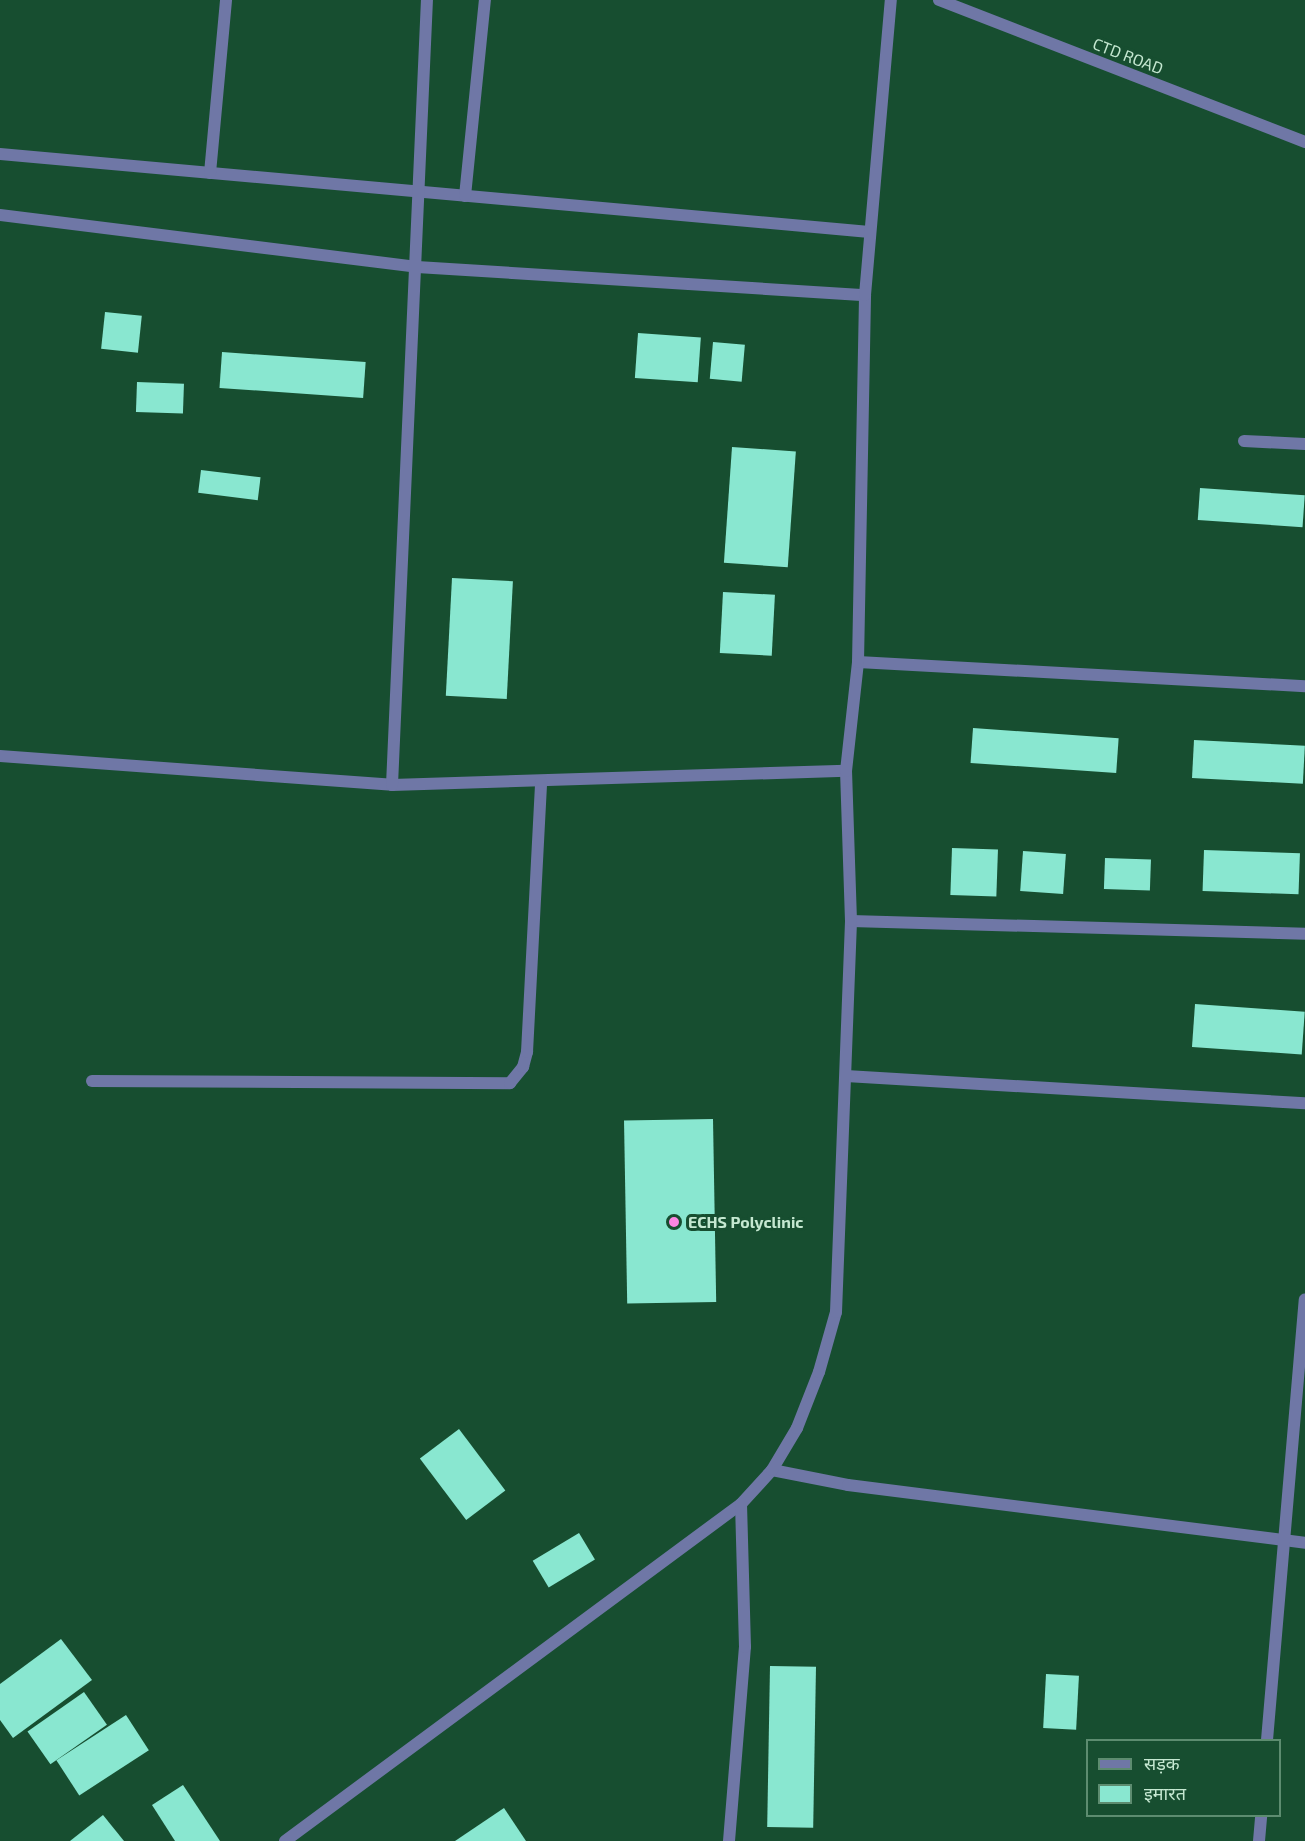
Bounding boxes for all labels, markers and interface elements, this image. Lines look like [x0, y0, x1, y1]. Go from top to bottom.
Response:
street label: CTD ROAD [1090, 34, 1166, 78]
place label: ECHS Polyclinic [688, 1212, 803, 1232]
marker: ECHS Polyclinic [665, 1213, 683, 1231]
legend [1086, 1739, 1281, 1817]
text: सड़क [1144, 1752, 1180, 1774]
text: इमारत [1144, 1782, 1186, 1804]

